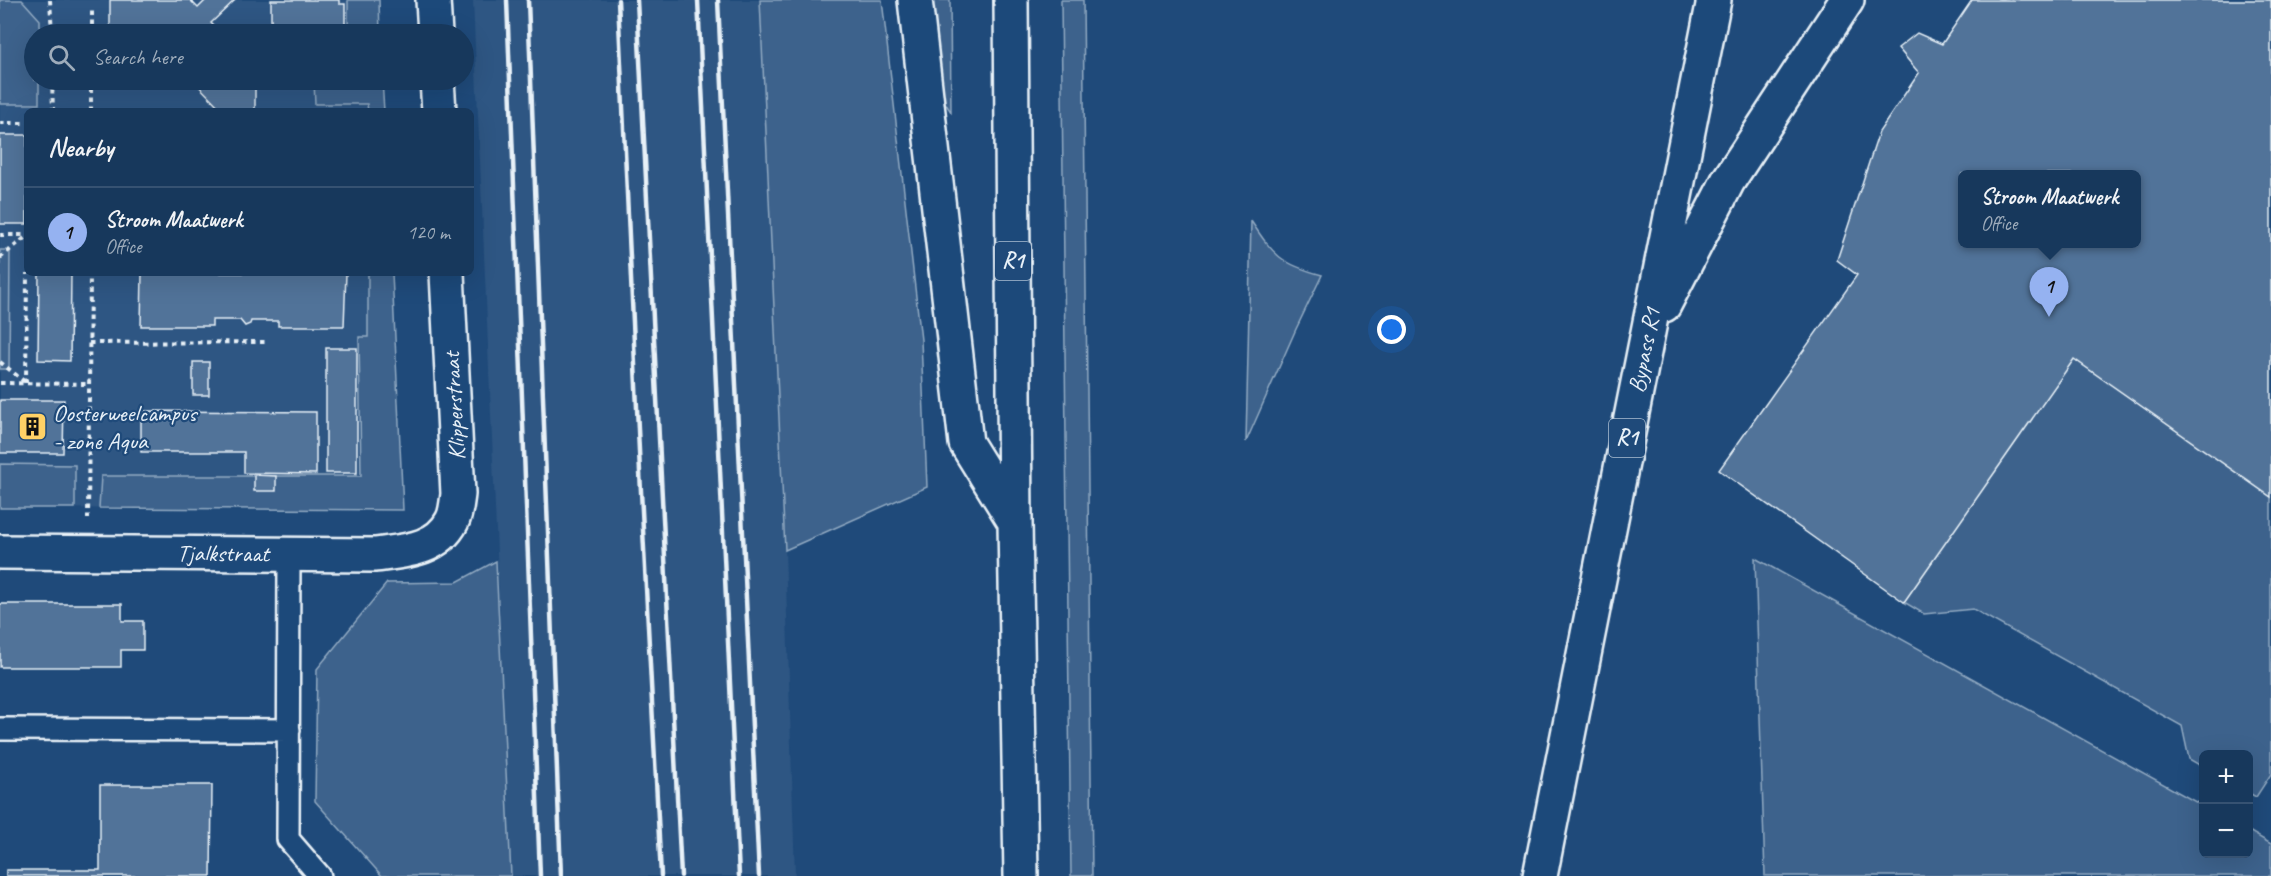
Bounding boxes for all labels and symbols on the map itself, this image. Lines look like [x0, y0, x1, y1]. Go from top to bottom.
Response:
road number: R1 [995, 242, 1031, 280]
pin: 1 [2030, 268, 2068, 317]
street label: Bypass R1 [1621, 304, 1667, 395]
your location [1377, 315, 1406, 344]
street label: Klipperstraat [436, 349, 472, 461]
place label: Oosterweelcampus - zone Aqua [53, 398, 198, 456]
building icon: Oosterweelcampus - zone Aqua [16, 411, 48, 443]
road number: R1 [1609, 419, 1645, 457]
street label: Tjalkstraat [177, 538, 271, 568]

